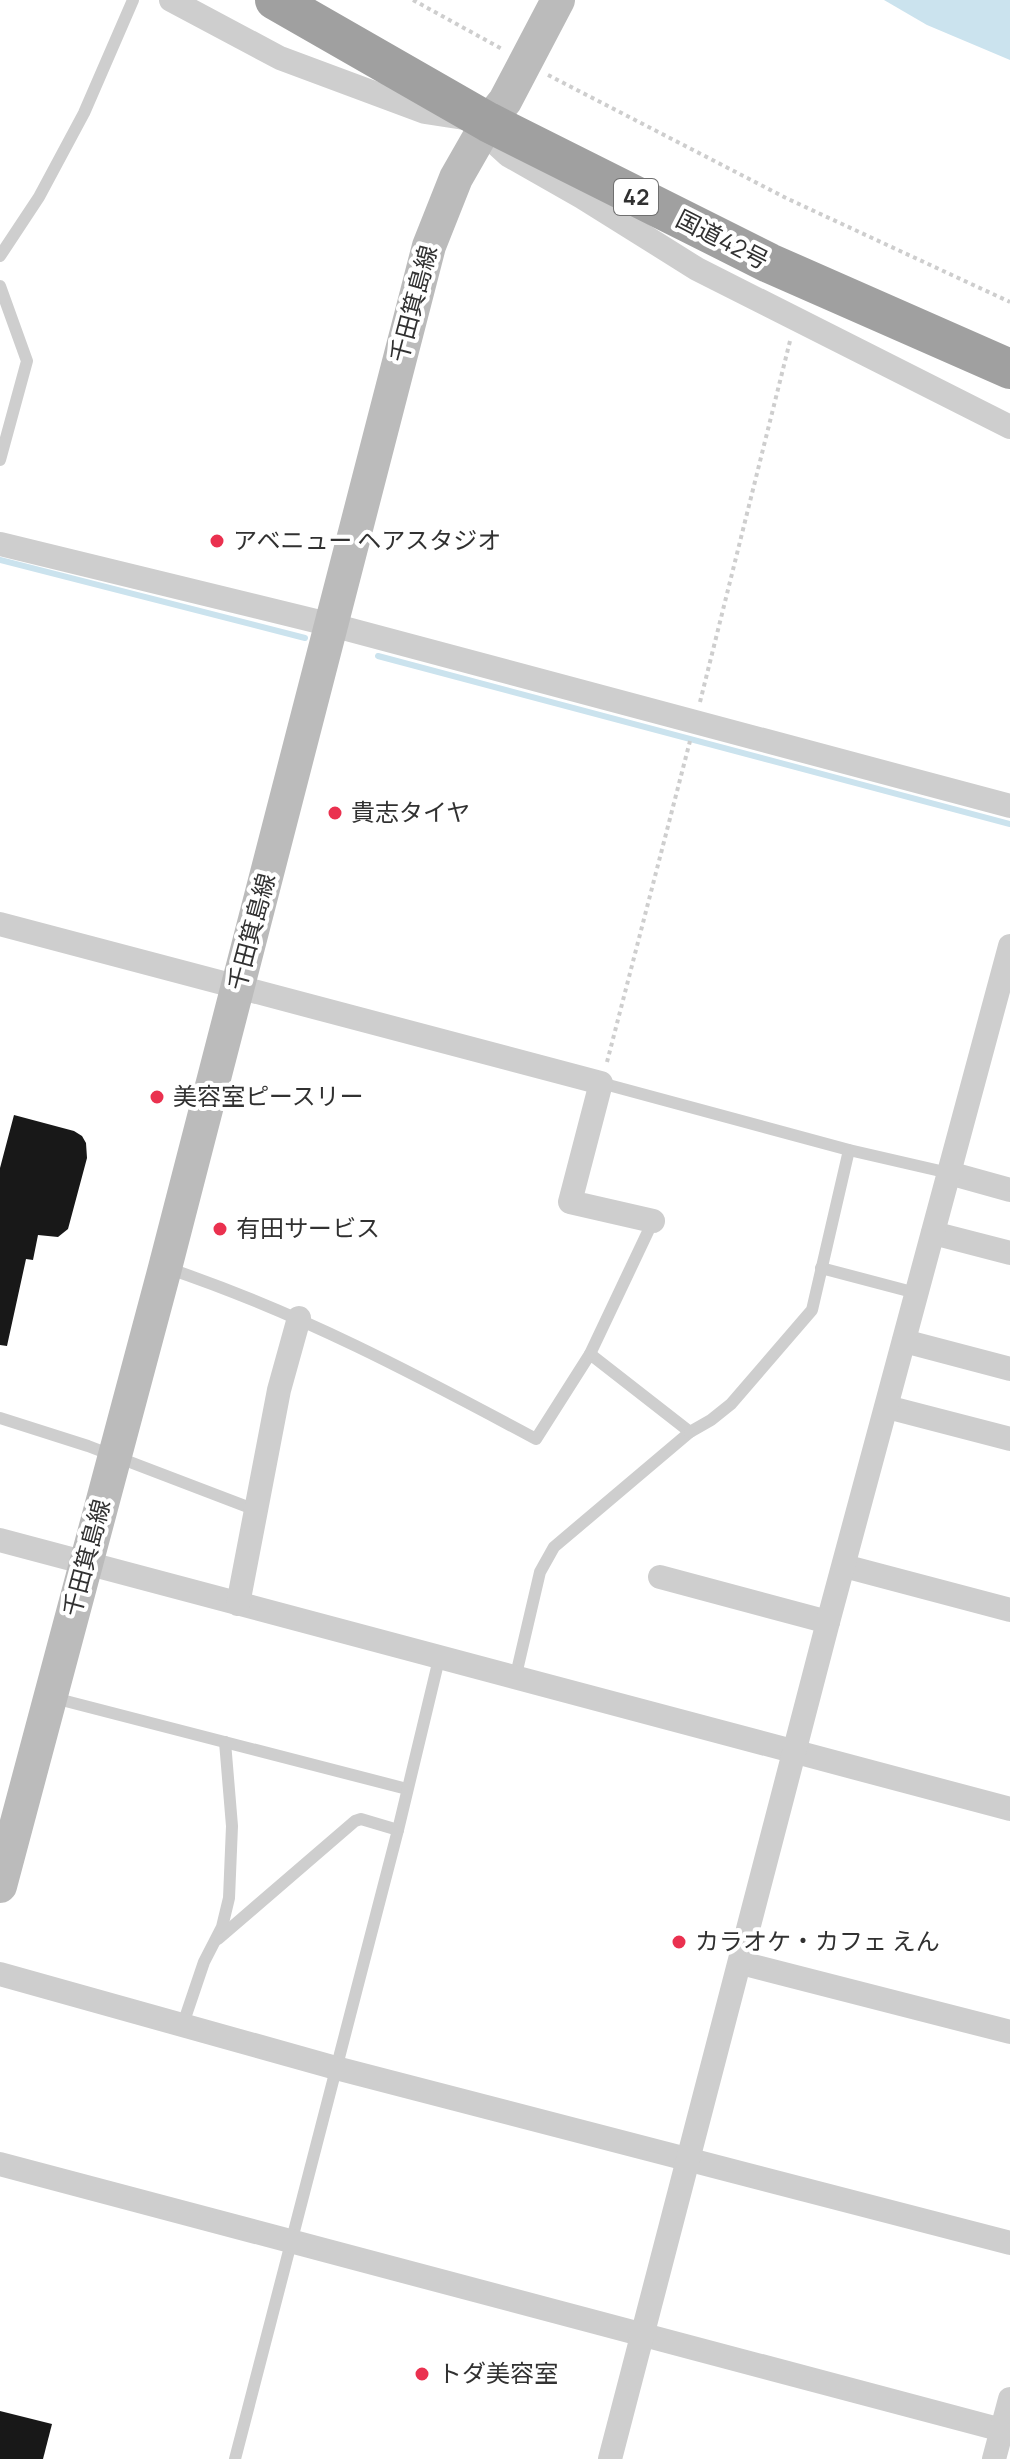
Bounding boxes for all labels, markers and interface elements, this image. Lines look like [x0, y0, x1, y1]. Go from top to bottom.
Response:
road number: 42 [614, 179, 658, 215]
street label: 国道42号 [671, 201, 775, 276]
street label: 千田箕島線 [381, 241, 444, 366]
place label: アベニュー ヘアスタジオ [233, 523, 501, 556]
marker: アベニュー ヘアスタジオ [208, 532, 226, 550]
place label: 貴志タイヤ [351, 795, 470, 828]
marker: 貴志タイヤ [326, 804, 344, 822]
street label: 千田箕島線 [219, 869, 282, 994]
place label: 美容室ピースリー [173, 1079, 364, 1112]
marker: 美容室ピースリー [148, 1088, 166, 1106]
place label: 有田サービス [236, 1211, 380, 1244]
marker: 有田サービス [211, 1220, 229, 1238]
street label: 千田箕島線 [54, 1495, 117, 1620]
place label: カラオケ・カフェ えん [695, 1924, 940, 1957]
marker: カラオケ・カフェ えん [670, 1933, 688, 1951]
place label: トダ美容室 [438, 2356, 558, 2389]
marker: トダ美容室 [413, 2365, 431, 2383]

